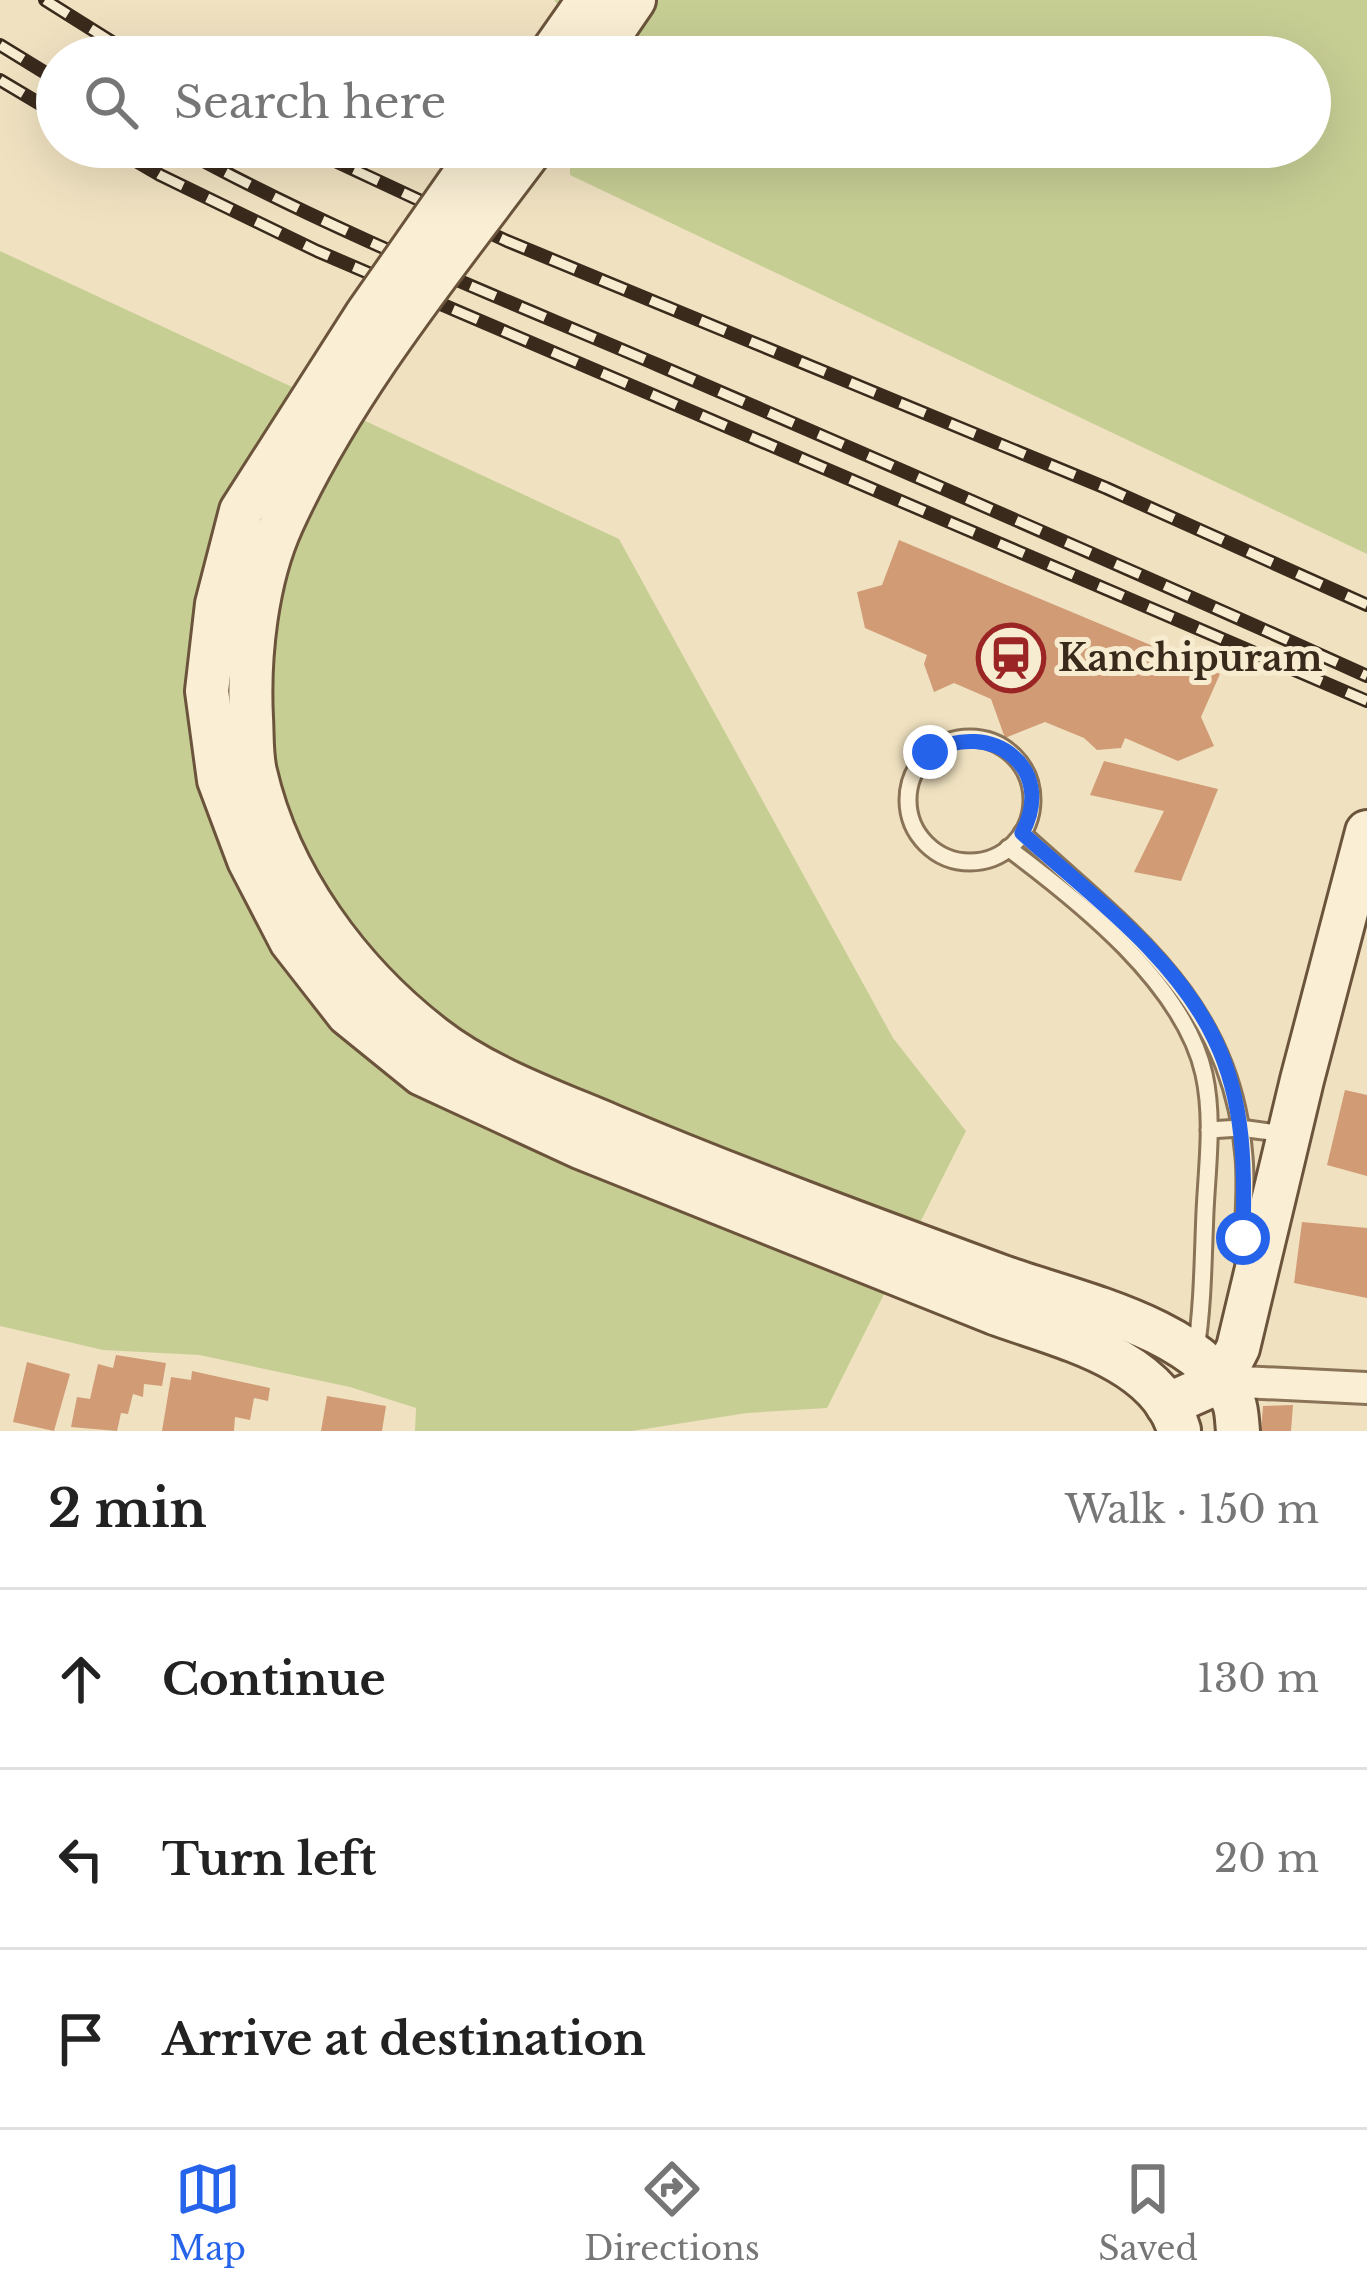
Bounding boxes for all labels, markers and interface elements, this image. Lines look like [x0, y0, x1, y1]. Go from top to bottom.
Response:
search box [36, 36, 1331, 168]
icon: search [78, 69, 144, 135]
text: Search here [174, 74, 446, 130]
station icon: Kanchipuram [976, 623, 1046, 693]
place label: Kanchipuram [1058, 636, 1323, 681]
route end [903, 725, 957, 779]
route start [1216, 1211, 1270, 1265]
text: 2 min [48, 1478, 207, 1541]
text: Walk · 150 m [1065, 1485, 1319, 1534]
icon: ahead [48, 1646, 114, 1712]
text: Continue [162, 1651, 386, 1707]
text: 130 m [1197, 1654, 1319, 1703]
icon: left [48, 1826, 114, 1892]
text: Turn left [162, 1831, 376, 1887]
text: 20 m [1214, 1834, 1319, 1883]
icon: arrive [48, 2006, 114, 2072]
text: Arrive at destination [162, 2011, 646, 2067]
tab: Map [169, 2156, 246, 2269]
tab: Directions [584, 2156, 760, 2269]
tab: Saved [1098, 2156, 1198, 2269]

